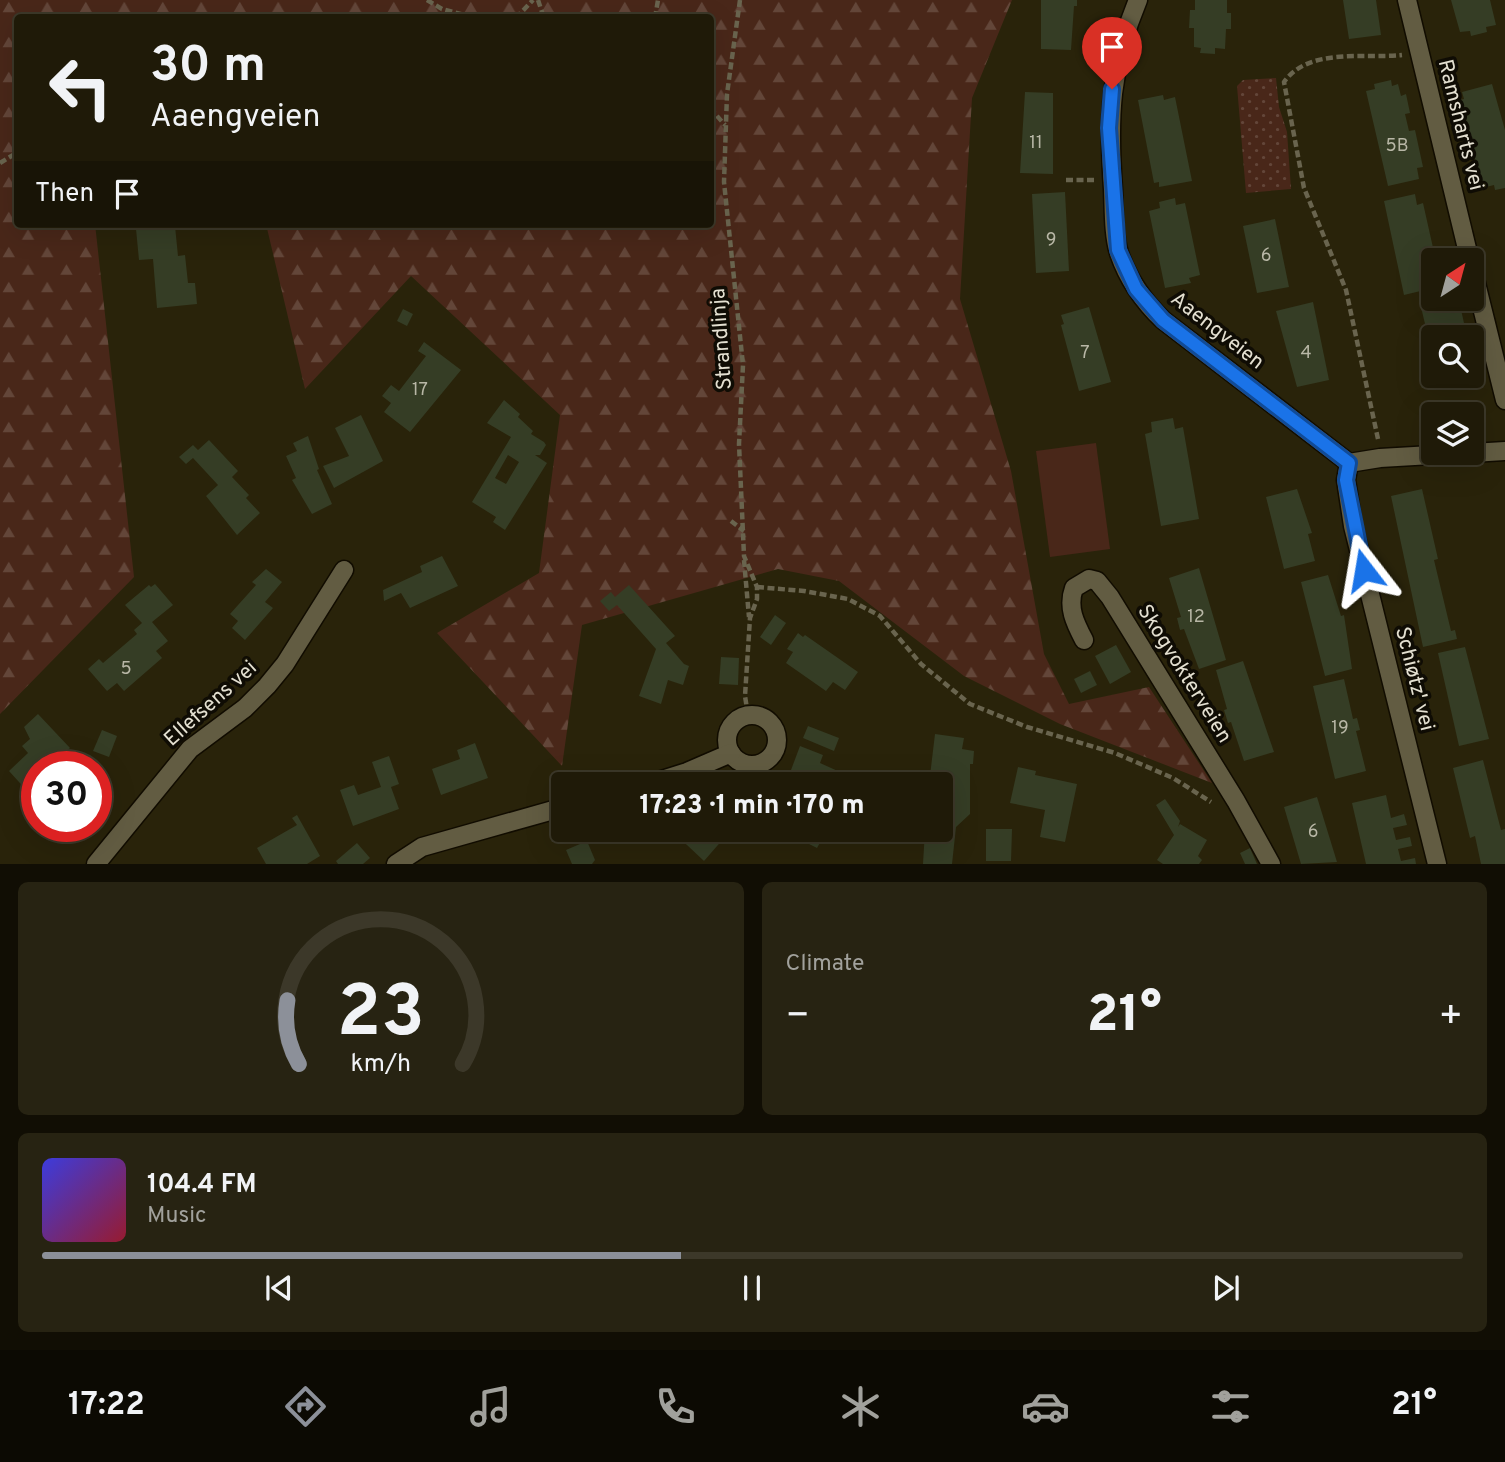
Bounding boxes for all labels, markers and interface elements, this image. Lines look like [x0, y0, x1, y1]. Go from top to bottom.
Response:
pin [1082, 17, 1142, 89]
icon: arrive [1093, 28, 1131, 66]
text: 30 m [150, 37, 266, 99]
icon: left [35, 42, 126, 133]
street label: Ramsharts vei [1431, 57, 1489, 193]
text: Aaengveien [150, 98, 320, 138]
house number: 11 [1029, 132, 1043, 155]
house number: 5B [1386, 135, 1409, 158]
icon: arrive [108, 175, 146, 213]
text: Then [35, 178, 94, 211]
house number: 9 [1046, 229, 1056, 252]
house number: 6 [1261, 245, 1271, 268]
north arrow [1421, 248, 1484, 312]
map controls [1421, 248, 1484, 465]
street label: Aaengveien [1165, 286, 1269, 376]
street label: Strandlinja [705, 287, 739, 391]
button: search [1421, 325, 1484, 388]
house number: 7 [1080, 342, 1090, 365]
house number: 4 [1300, 342, 1312, 365]
house number: 17 [412, 379, 428, 402]
button: layers [1421, 402, 1484, 465]
position arrow [1327, 533, 1401, 607]
street label: Skogvokterveien [1131, 600, 1237, 748]
house number: 12 [1187, 606, 1205, 629]
street label: Schiøtz' vei [1388, 624, 1440, 734]
street label: Ellefsens vei [159, 655, 263, 753]
house number: 5 [120, 658, 132, 681]
house number: 19 [1331, 717, 1349, 740]
speed limit sign: 30 [21, 751, 112, 842]
text: 17:23 · 1 min · 170 m [640, 790, 864, 823]
house number: 6 [1308, 821, 1318, 844]
text: Climate [786, 950, 864, 979]
text: 23 [337, 971, 425, 1063]
text: 21° [1087, 984, 1162, 1050]
text: − [786, 993, 810, 1042]
text: + [1438, 993, 1463, 1042]
text: km/h [350, 1049, 411, 1081]
text: 104.4 FM [147, 1169, 257, 1202]
text: Music [147, 1202, 207, 1231]
icon: previous [260, 1269, 298, 1307]
icon: pause [733, 1269, 771, 1307]
icon: next [1207, 1269, 1245, 1307]
icon: directions [281, 1382, 330, 1431]
icon: music [466, 1382, 515, 1431]
icon: phone [651, 1382, 700, 1431]
icon: climate [836, 1382, 885, 1431]
icon: car [1021, 1382, 1070, 1431]
icon: filters [1206, 1382, 1255, 1431]
text: 17:22 [68, 1386, 145, 1426]
text: 21° [1391, 1386, 1437, 1426]

